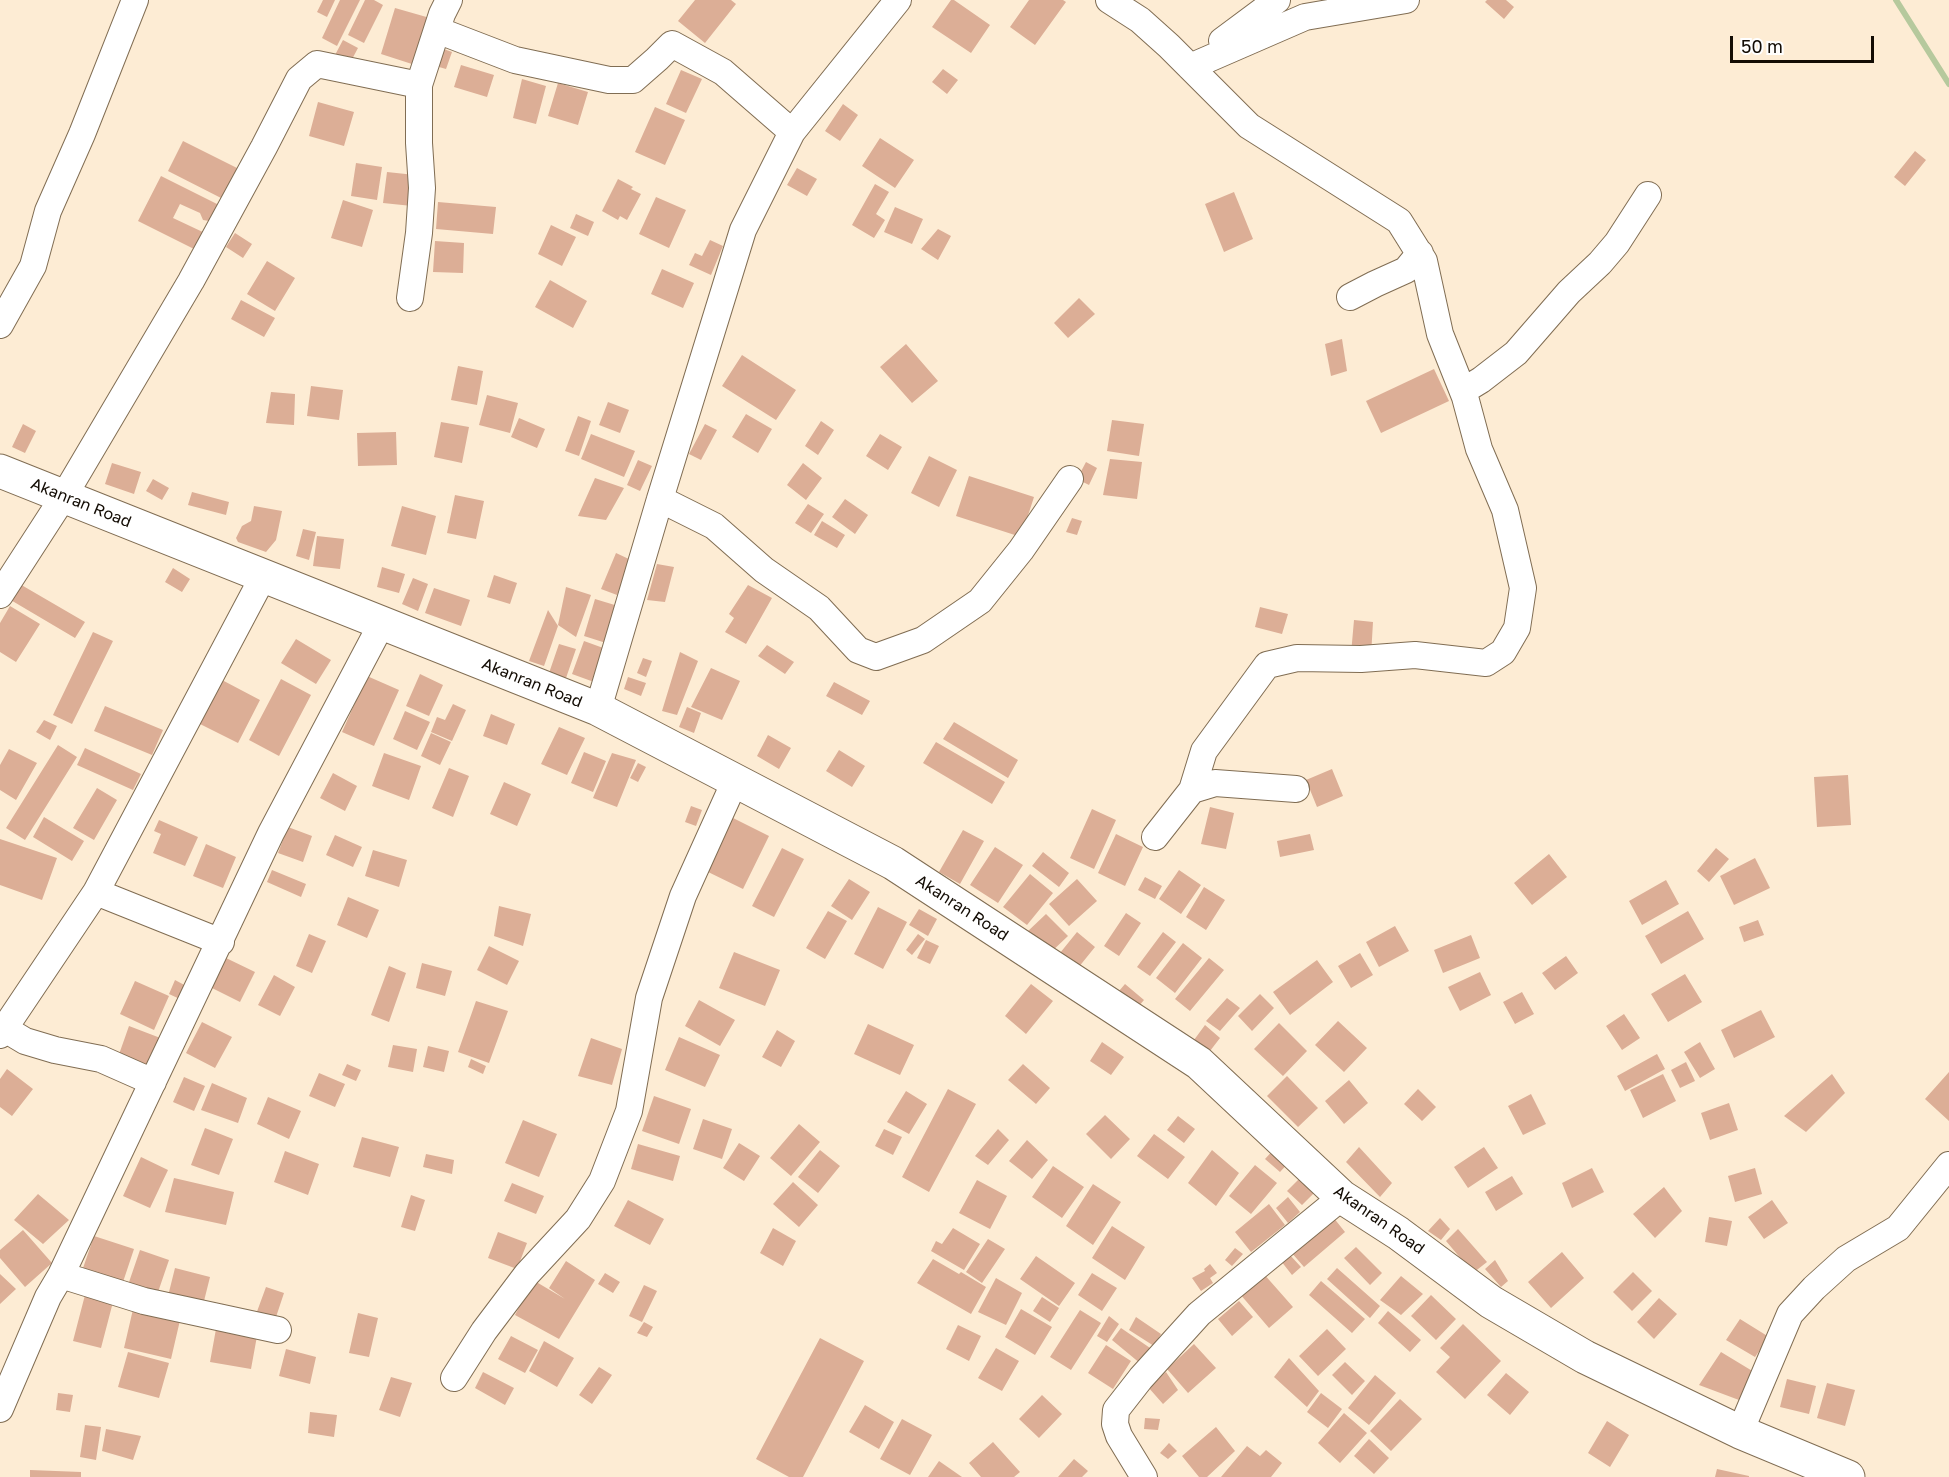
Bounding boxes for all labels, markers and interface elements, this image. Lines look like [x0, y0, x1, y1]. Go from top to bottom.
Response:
scale bar [1733, 24, 1877, 62]
text: 50 m [1741, 35, 1783, 57]
street label: Akanran Road [28, 474, 134, 532]
street label: Akanran Road [479, 654, 585, 712]
street label: Akanran Road [912, 871, 1012, 945]
street label: Akanran Road [1330, 1182, 1428, 1258]

